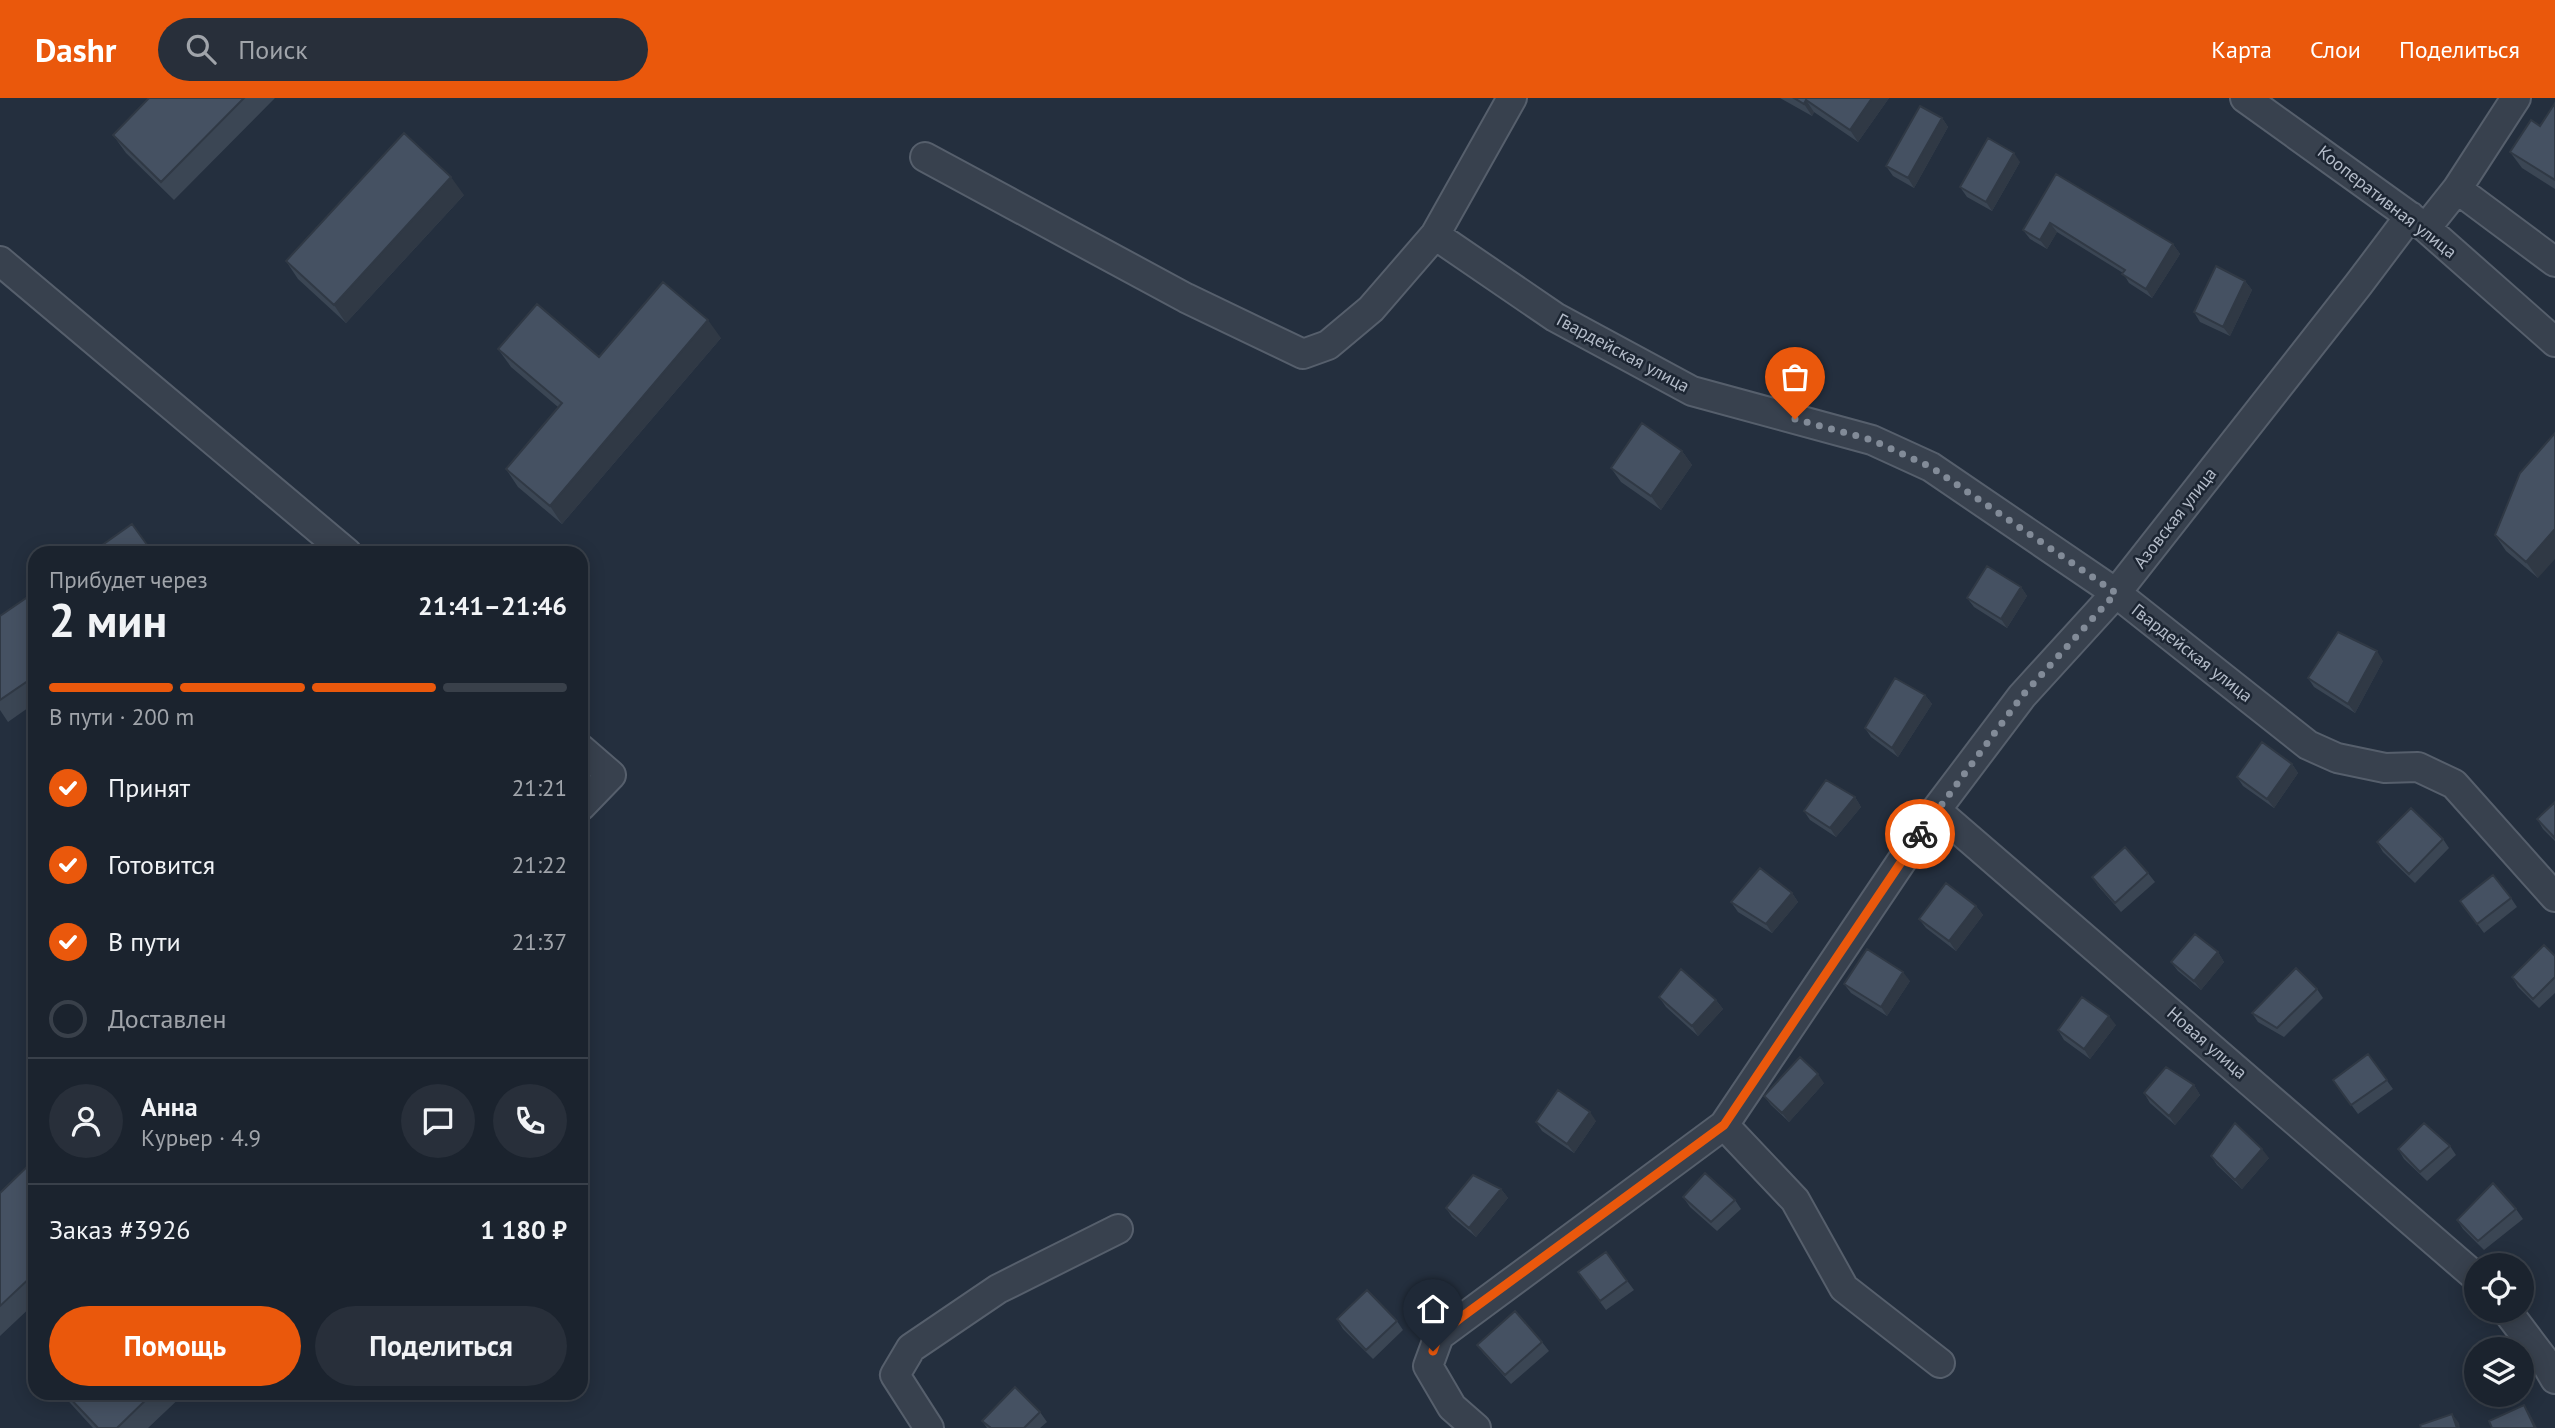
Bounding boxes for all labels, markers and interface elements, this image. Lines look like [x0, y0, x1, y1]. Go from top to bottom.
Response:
search box [158, 18, 648, 81]
text: Dashr [35, 28, 116, 71]
icon: search [182, 30, 220, 68]
text: Поиск [238, 33, 308, 66]
text: Карта [2211, 34, 2272, 65]
text: Слои [2310, 34, 2361, 65]
text: Поделиться [2399, 34, 2520, 65]
street label: Кооперативная улица [2313, 140, 2462, 263]
street label: Гвардейская улица [1553, 308, 1694, 397]
pin [1765, 347, 1825, 419]
icon: bag [1776, 358, 1814, 396]
street label: Азовская улица [2128, 463, 2221, 573]
text: Прибудет через [49, 565, 208, 594]
text: 21:41–21:46 [418, 589, 567, 622]
text: 2 мин [49, 590, 167, 650]
street label: Гвардейская улица [2127, 598, 2257, 707]
text: В пути · 200 m [49, 702, 194, 731]
icon: check [49, 769, 87, 807]
text: Принят [108, 771, 190, 804]
text: 21:21 [512, 773, 567, 802]
courier [1885, 799, 1955, 869]
icon: bike [1901, 815, 1939, 853]
icon: check [49, 846, 87, 884]
text: Готовится [108, 848, 215, 881]
text: 21:22 [512, 850, 567, 879]
icon: check [49, 923, 87, 961]
text: В пути [108, 925, 181, 958]
text: 21:37 [512, 927, 567, 956]
text: Доставлен [108, 1002, 227, 1035]
street label: Новая улица [2162, 1002, 2252, 1084]
button: person [49, 1084, 123, 1158]
button: chat [401, 1084, 475, 1158]
button: phone [493, 1084, 567, 1158]
text: Анна [141, 1090, 198, 1123]
text: Курьер · 4.9 [141, 1123, 261, 1152]
text: Заказ #3926 [49, 1213, 191, 1246]
text: 1 180 ₽ [480, 1213, 567, 1246]
map controls [2464, 1253, 2534, 1407]
button: locate [2464, 1253, 2534, 1323]
pin [1403, 1279, 1463, 1351]
icon: home [1414, 1290, 1452, 1328]
button: Помощь [49, 1306, 301, 1386]
button: Поделиться [315, 1306, 567, 1386]
button: layers [2464, 1337, 2534, 1407]

